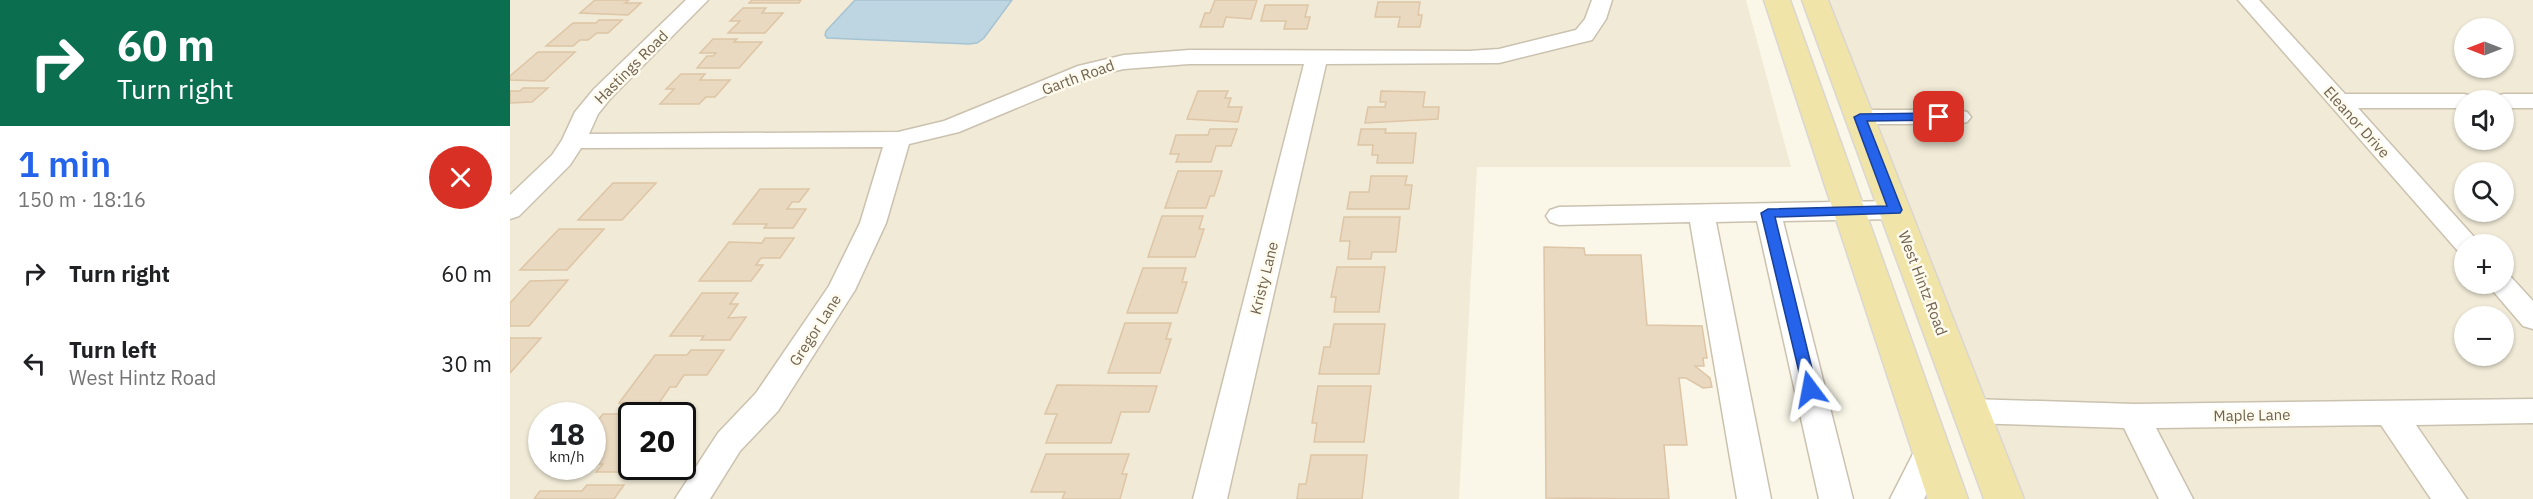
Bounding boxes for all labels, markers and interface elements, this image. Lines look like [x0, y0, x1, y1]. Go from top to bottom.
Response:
text: 60 m [117, 18, 215, 73]
north arrow [2454, 18, 2514, 78]
map controls [2454, 18, 2514, 366]
icon: right [18, 24, 96, 102]
street label: Hastings Road [590, 26, 672, 108]
street label: Garth Road [1039, 55, 1117, 99]
text: Turn right [117, 71, 234, 106]
street label: Eleanor Drive [2320, 82, 2394, 162]
button: sound [2454, 90, 2514, 150]
pin [1913, 91, 1964, 142]
icon: arrive [1922, 100, 1955, 133]
text: 1 min [18, 140, 111, 187]
button: close [429, 146, 492, 209]
button: search [2454, 162, 2514, 222]
text: 150 m · 18:16 [18, 186, 146, 213]
street label: West Hintz Road [1894, 228, 1952, 338]
button: + [2454, 234, 2514, 294]
street label: Kristy Lane [1246, 240, 1282, 316]
icon: right [18, 257, 51, 290]
text: Turn right [69, 259, 170, 288]
text: 60 m [441, 259, 492, 288]
street label: Gregor Lane [785, 291, 845, 369]
button: − [2454, 306, 2514, 366]
text: Turn left [69, 335, 157, 364]
icon: left [18, 347, 51, 380]
text: 30 m [441, 349, 492, 378]
position arrow [1778, 357, 1842, 421]
text: West Hintz Road [69, 364, 216, 391]
speed limit sign: 20 [618, 402, 696, 480]
street label: Maple Lane [2213, 405, 2291, 425]
text: 18 [549, 414, 585, 453]
text: km/h [549, 447, 585, 466]

